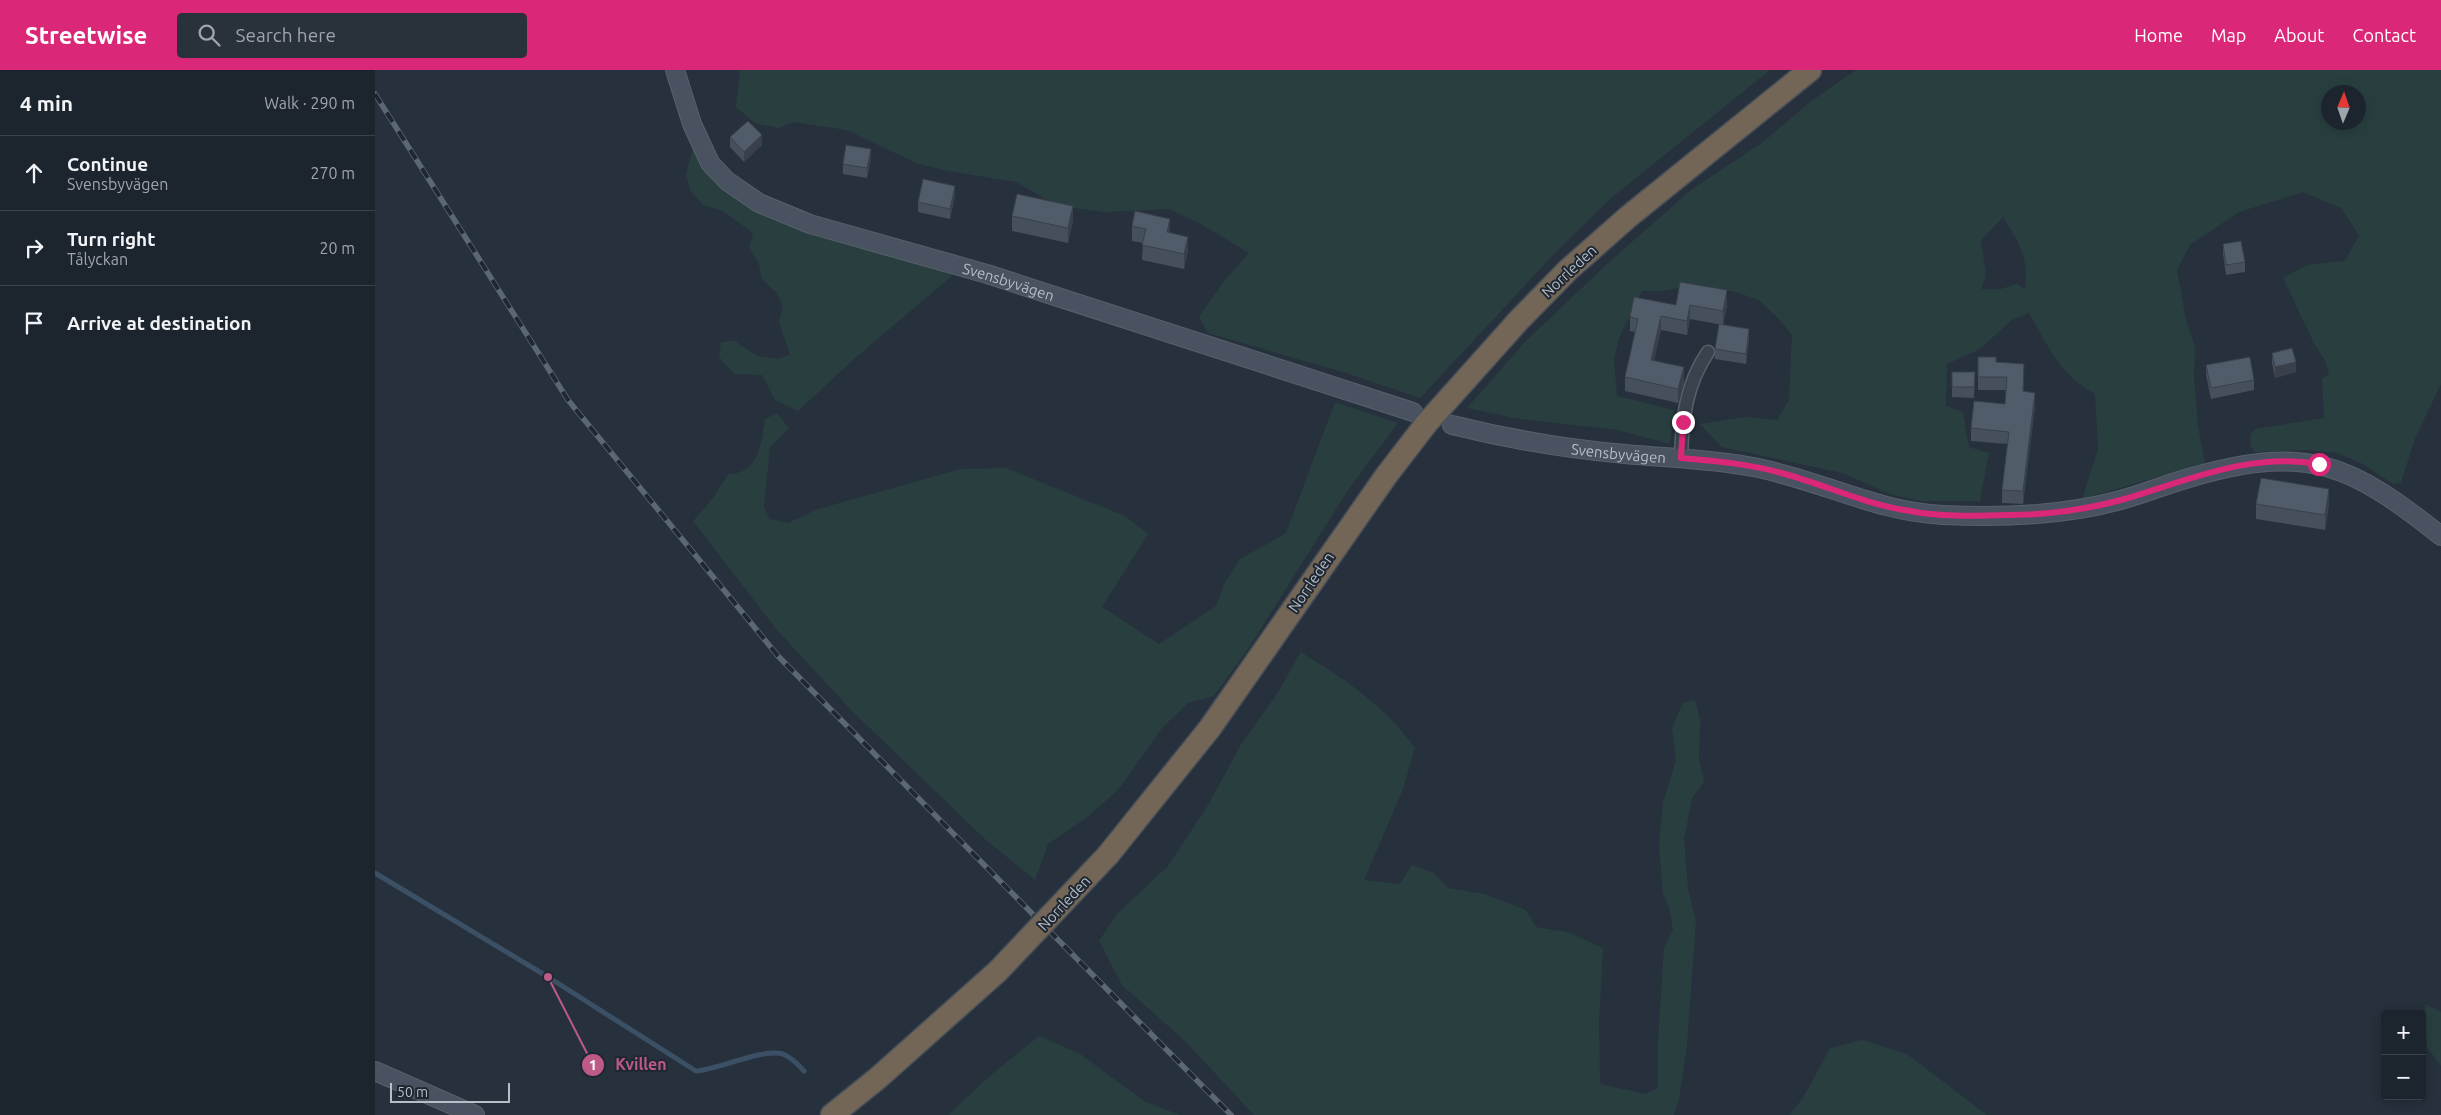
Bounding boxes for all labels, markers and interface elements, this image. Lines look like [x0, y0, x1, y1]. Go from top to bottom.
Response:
search box [177, 13, 527, 58]
icon: search [195, 21, 223, 49]
text: Streetwise [25, 22, 147, 49]
text: Search here [235, 24, 336, 46]
text: Home [2134, 25, 2183, 45]
text: Map [2211, 25, 2246, 45]
text: About [2274, 25, 2324, 45]
text: Contact [2352, 25, 2416, 45]
north arrow [2321, 85, 2366, 130]
text: 4 min [20, 91, 73, 115]
text: Walk · 290 m [264, 94, 355, 112]
text: Continue [67, 153, 148, 175]
icon: ahead [20, 159, 48, 187]
text: 270 m [310, 164, 355, 182]
text: Svensbyvägen [67, 175, 168, 193]
text: Turn right [67, 228, 155, 250]
icon: right [20, 234, 48, 262]
text: 20 m [319, 239, 355, 257]
street label: Norrleden [1538, 241, 1600, 301]
text: Tålyckan [67, 250, 128, 268]
street label: Svensbyvägen [961, 259, 1057, 304]
icon: arrive [20, 309, 48, 337]
text: Arrive at destination [67, 312, 252, 334]
route end [1672, 411, 1695, 434]
street label: Svensbyvägen [1570, 440, 1667, 466]
route start [2308, 453, 2331, 476]
street label: Norrleden [1285, 549, 1337, 615]
street label: Norrleden [1034, 872, 1094, 934]
map controls [2381, 1010, 2426, 1100]
button: + [2381, 1010, 2426, 1055]
callout: Kvillen [580, 1049, 676, 1080]
text: Kvillen [615, 1055, 667, 1073]
button: − [2381, 1055, 2426, 1100]
text: 1 [589, 1056, 597, 1073]
scale bar [390, 1080, 510, 1103]
text: 50 m [397, 1084, 428, 1100]

